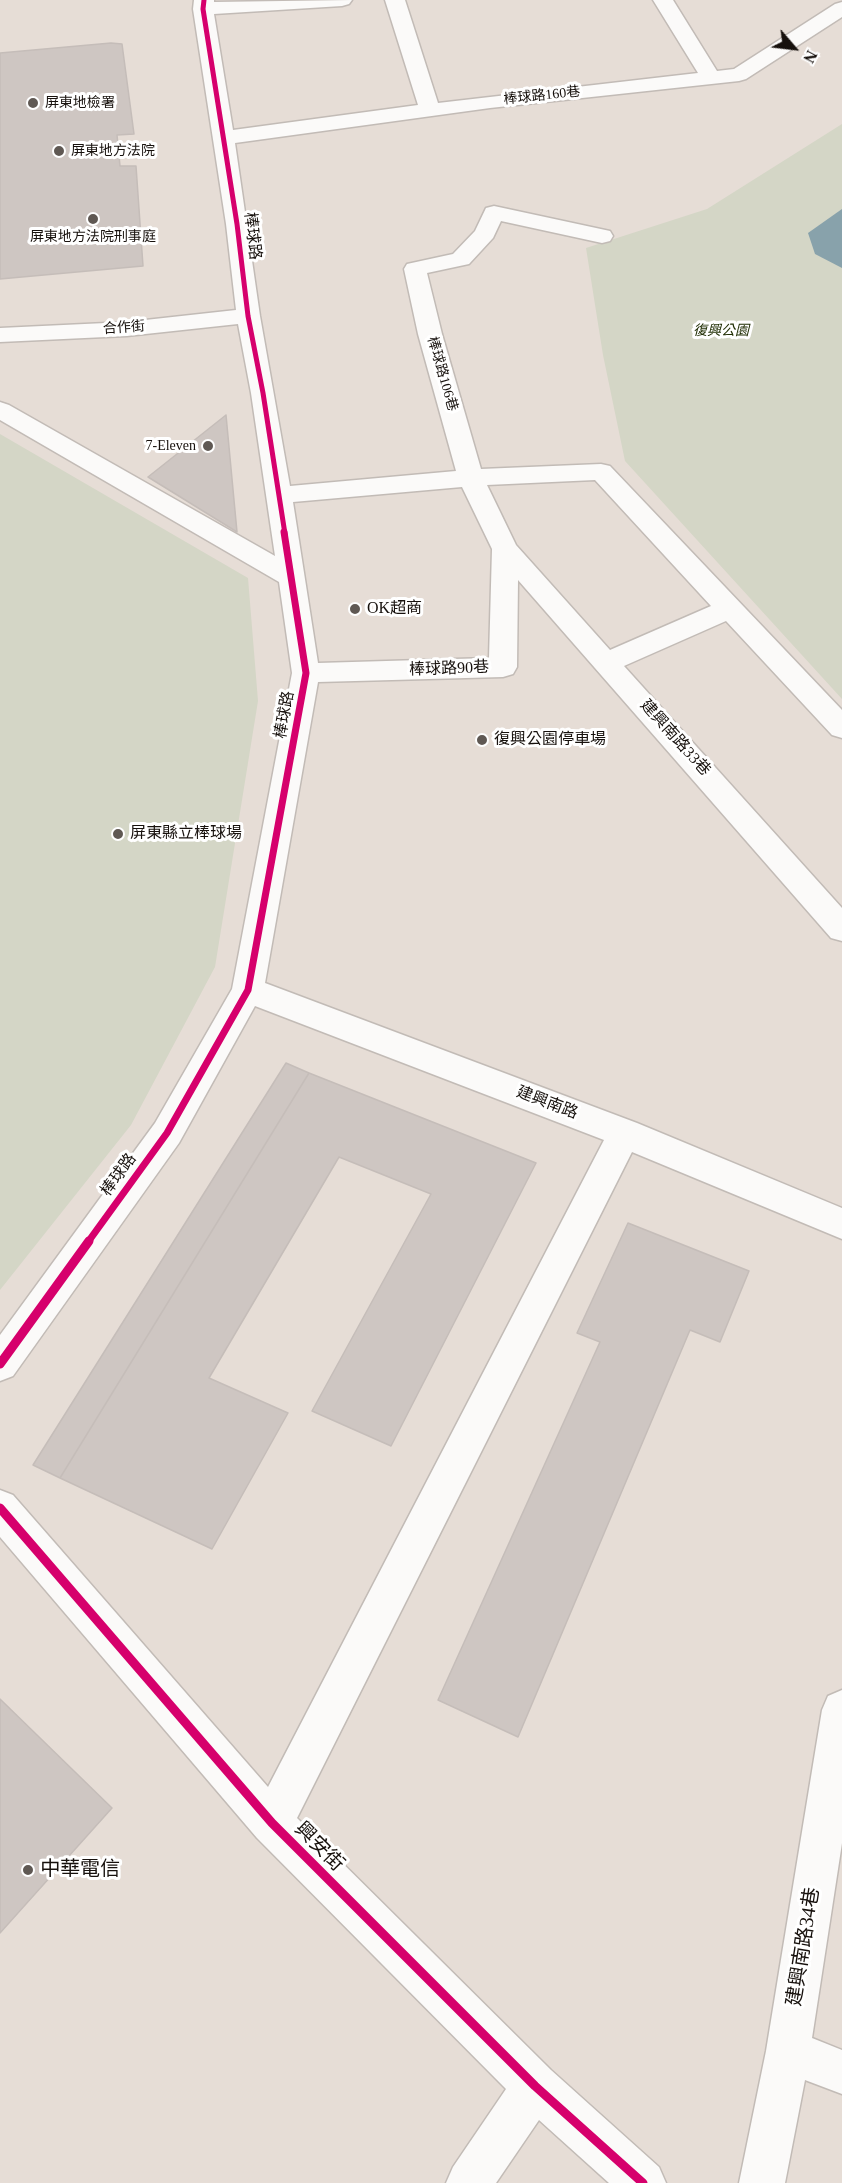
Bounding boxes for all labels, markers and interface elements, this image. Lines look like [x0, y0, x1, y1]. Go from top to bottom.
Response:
north arrow [764, 18, 824, 78]
text: N [800, 48, 821, 66]
street label: 棒球路160巷 [503, 84, 581, 108]
place label: 屏東地檢署 [45, 95, 115, 111]
marker: 屏東地檢署 [26, 96, 40, 110]
place label: 屏東地方法院 [71, 143, 155, 159]
marker: 屏東地方法院 [52, 144, 66, 158]
street label: 棒球路 [240, 211, 264, 261]
marker: 屏東地方法院刑事庭 [86, 212, 100, 226]
place label: 屏東地方法院刑事庭 [30, 229, 156, 245]
street label: 合作街 [102, 318, 146, 338]
park label: 復興公園 [693, 323, 749, 339]
street label: 棒球路106巷 [423, 335, 461, 413]
place label: 7-Eleven [145, 438, 196, 454]
marker: 7-Eleven [201, 439, 215, 453]
place label: OK超商 [367, 599, 422, 619]
marker: OK超商 [348, 602, 362, 616]
street label: 棒球路90巷 [409, 658, 489, 680]
street label: 棒球路 [271, 690, 299, 740]
street label: 建興南路33巷 [636, 696, 714, 780]
place label: 復興公園停車場 [494, 730, 606, 750]
marker: 復興公園停車場 [475, 733, 489, 747]
place label: 屏東縣立棒球場 [130, 824, 242, 844]
marker: 屏東縣立棒球場 [111, 827, 125, 841]
street label: 建興南路 [514, 1083, 580, 1123]
street label: 棒球路 [97, 1150, 141, 1200]
street label: 興安街 [289, 1817, 349, 1877]
place label: 中華電信 [40, 1858, 120, 1882]
marker: 中華電信 [21, 1863, 35, 1877]
street label: 建興南路34巷 [783, 1886, 825, 2008]

